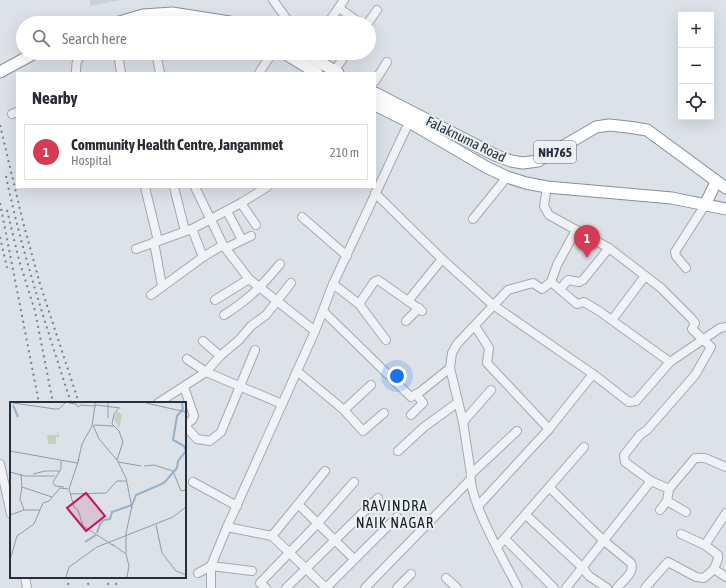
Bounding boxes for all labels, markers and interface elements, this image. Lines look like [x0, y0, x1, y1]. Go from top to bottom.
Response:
map controls [678, 12, 714, 120]
button: + [678, 12, 714, 48]
search box [16, 16, 376, 60]
icon: search [30, 27, 52, 49]
text: Search here [62, 30, 127, 47]
button: − [678, 48, 714, 84]
button: locate [678, 84, 714, 120]
text: Nearby [32, 88, 78, 108]
street label: Falaknuma Road [423, 113, 509, 165]
text: Community Health Centre, Jangammet [71, 136, 283, 153]
road number: NH765 [534, 141, 576, 163]
text: 1 [43, 145, 49, 160]
text: 210 m [330, 145, 359, 160]
text: Hospital [71, 153, 112, 168]
pin: 1 [574, 225, 600, 258]
your location [387, 366, 407, 386]
inset map [10, 402, 186, 578]
district label: RAVINDRA NAIK NAGAR [356, 497, 434, 531]

